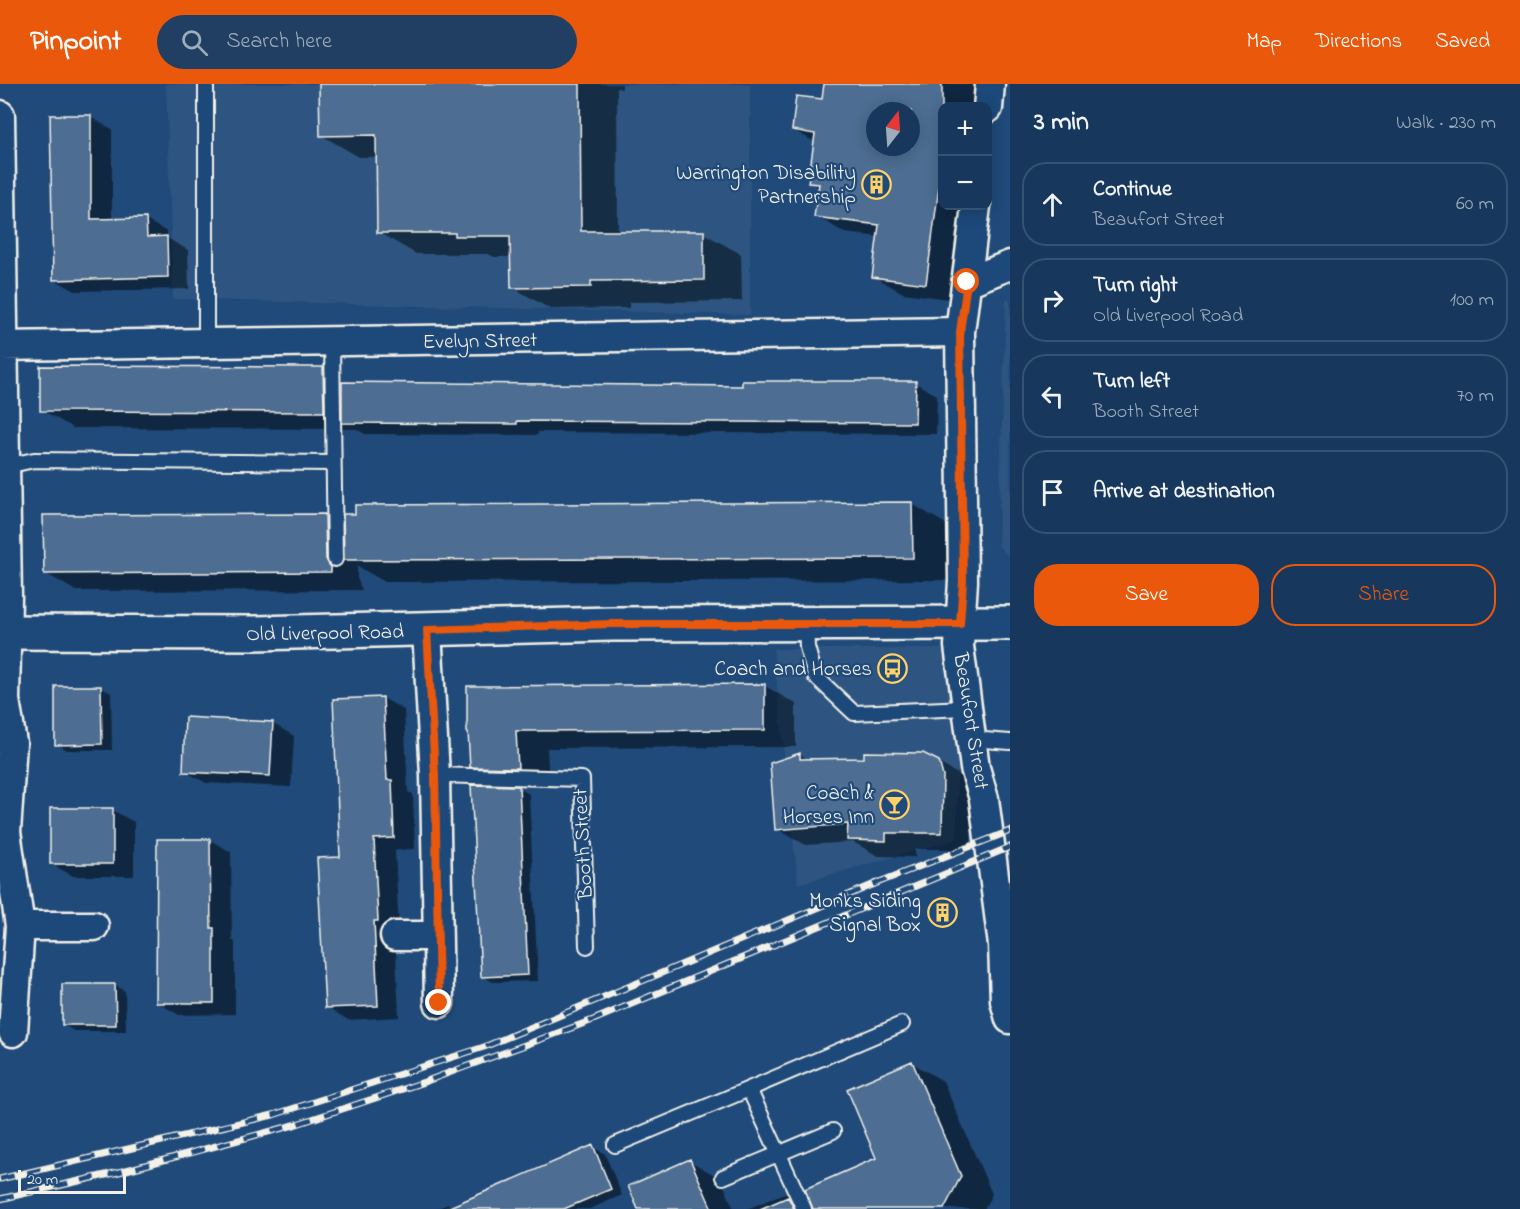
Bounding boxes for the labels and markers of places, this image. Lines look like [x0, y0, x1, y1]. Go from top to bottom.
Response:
place label: Warrington Disability Partnership [676, 159, 856, 213]
building icon: Warrington Disability Partnership [861, 168, 893, 200]
bus stop icon: Coach and Horses [877, 652, 909, 684]
place label: Coach and Horses [715, 655, 872, 685]
place label: Coach & Horses Inn [783, 779, 874, 833]
bar icon: Coach & Horses Inn [879, 788, 911, 820]
place label: Monks Siding Signal Box [809, 887, 921, 943]
building icon: Monks Siding Signal Box [926, 896, 958, 928]

